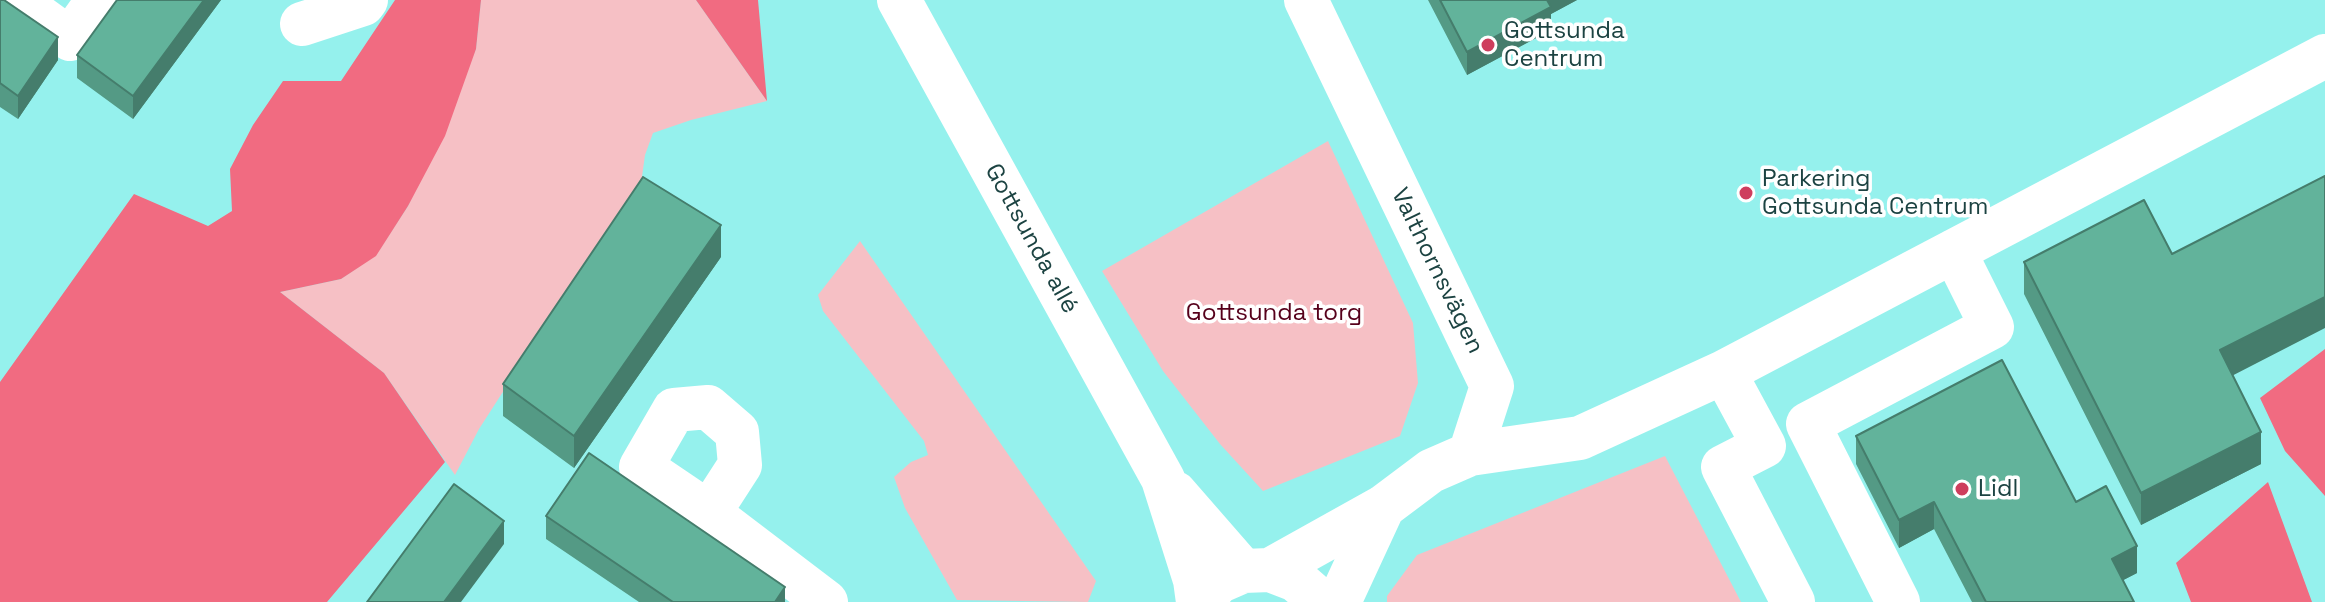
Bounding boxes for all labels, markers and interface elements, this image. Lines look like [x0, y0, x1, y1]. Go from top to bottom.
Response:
place label: Gottsunda Centrum [1504, 17, 1625, 73]
marker: Gottsunda Centrum [1479, 36, 1497, 54]
street label: Gottsunda allé [978, 159, 1084, 319]
place label: Parkering Gottsunda Centrum [1762, 165, 1988, 221]
street label: Valthornsvägen [1384, 184, 1490, 358]
marker: Parkering Gottsunda Centrum [1737, 184, 1755, 202]
park label: Gottsunda torg [1186, 299, 1362, 327]
place label: Lidl [1978, 475, 2018, 503]
marker: Lidl [1953, 480, 1971, 498]

